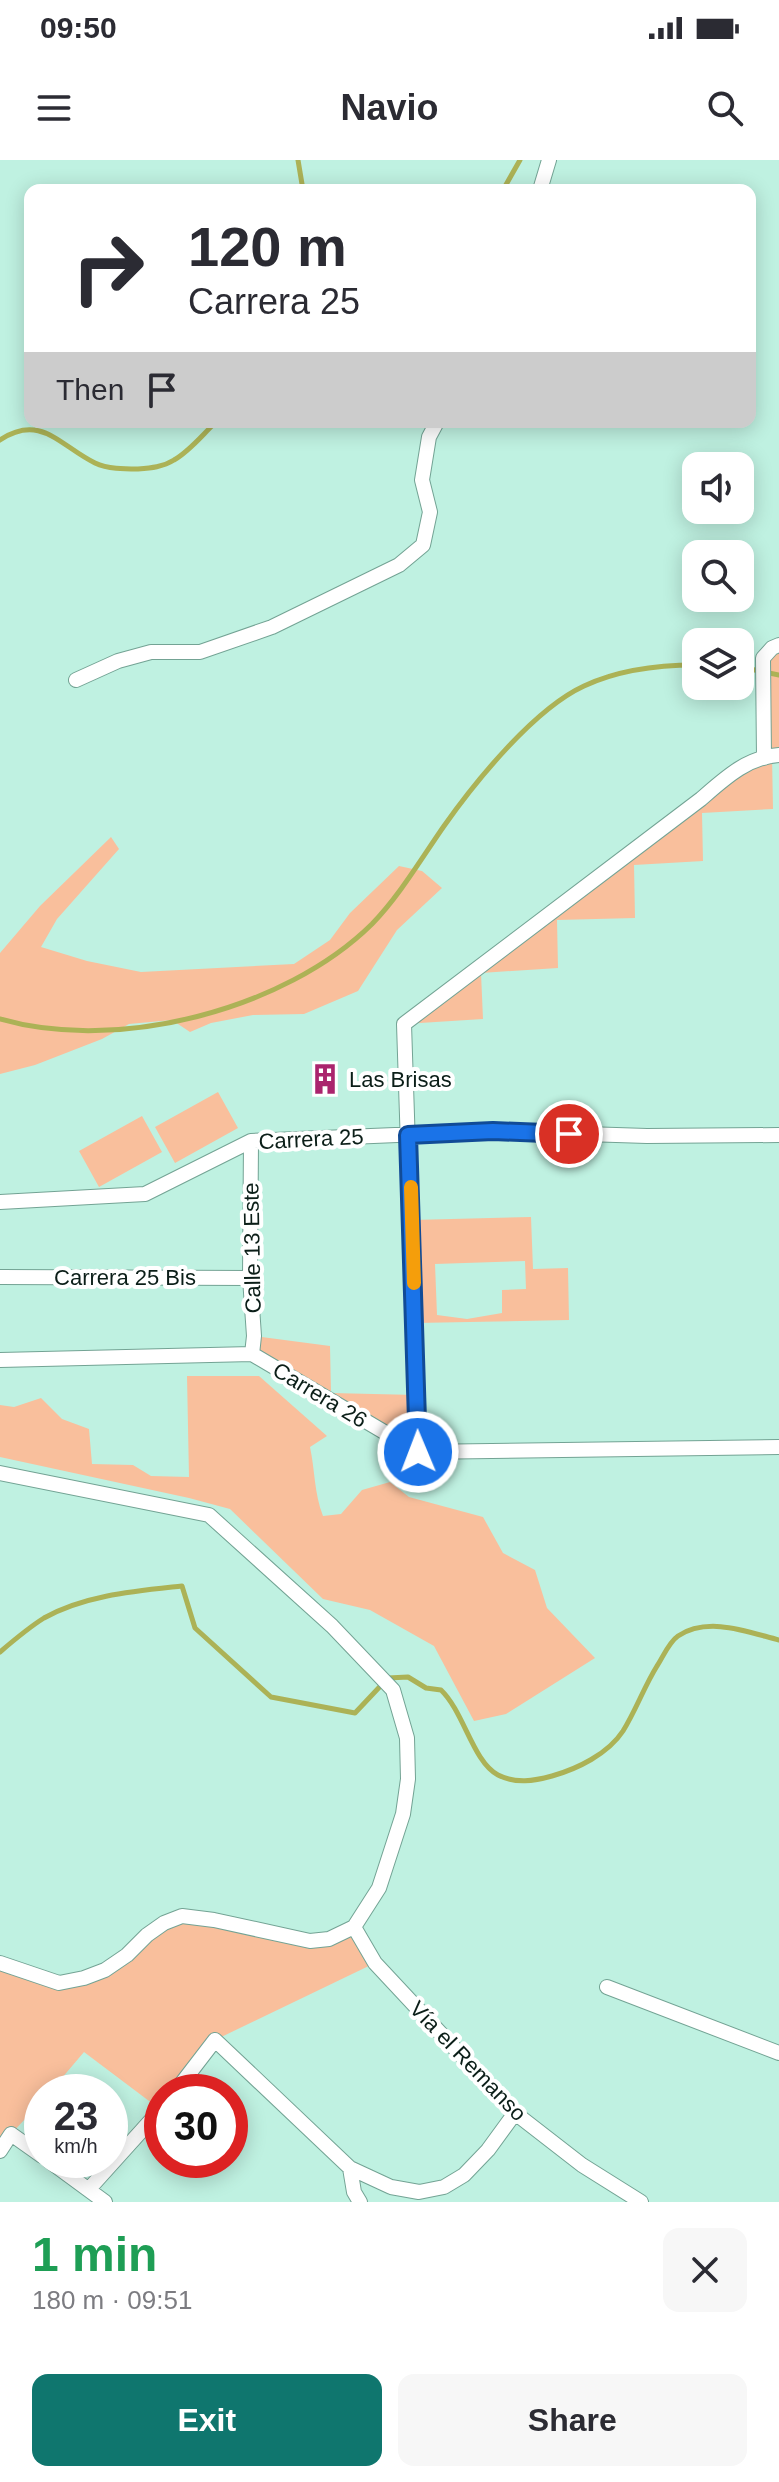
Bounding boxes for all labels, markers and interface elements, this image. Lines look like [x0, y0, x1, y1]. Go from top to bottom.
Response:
text: 09:50 [40, 11, 117, 44]
icon: menu [32, 86, 76, 130]
icon: search [703, 86, 747, 130]
text: Navio [340, 87, 439, 128]
text: 120 m [188, 215, 347, 278]
icon: right [56, 216, 160, 320]
text: Carrera 25 [188, 281, 360, 322]
icon: arrive [140, 368, 184, 412]
text: Then [56, 373, 124, 406]
map controls [682, 452, 754, 700]
button: sound [682, 452, 754, 524]
button: search [682, 540, 754, 612]
button: layers [682, 628, 754, 700]
building icon: Las Brisas [308, 1062, 342, 1096]
place label: Las Brisas [349, 1067, 452, 1092]
pin [535, 1100, 603, 1168]
icon: arrive [547, 1112, 591, 1156]
street label: Carrera 25 [258, 1124, 364, 1154]
street label: Calle 13 Este [238, 1182, 266, 1314]
street label: Carrera 25 Bis [54, 1265, 196, 1290]
street label: Carrera 26 [268, 1357, 372, 1433]
position arrow [376, 1410, 460, 1494]
street label: Vía el Remanso [405, 1996, 531, 2126]
speed limit sign: 30 [144, 2074, 248, 2178]
text: 23 [54, 2094, 98, 2138]
text: km/h [54, 2135, 98, 2157]
text: 1 min [32, 2228, 157, 2281]
button: close [663, 2228, 747, 2312]
text: 180 m · 09:51 [32, 2285, 192, 2315]
button: Exit [32, 2374, 382, 2466]
button: Share [398, 2374, 747, 2466]

